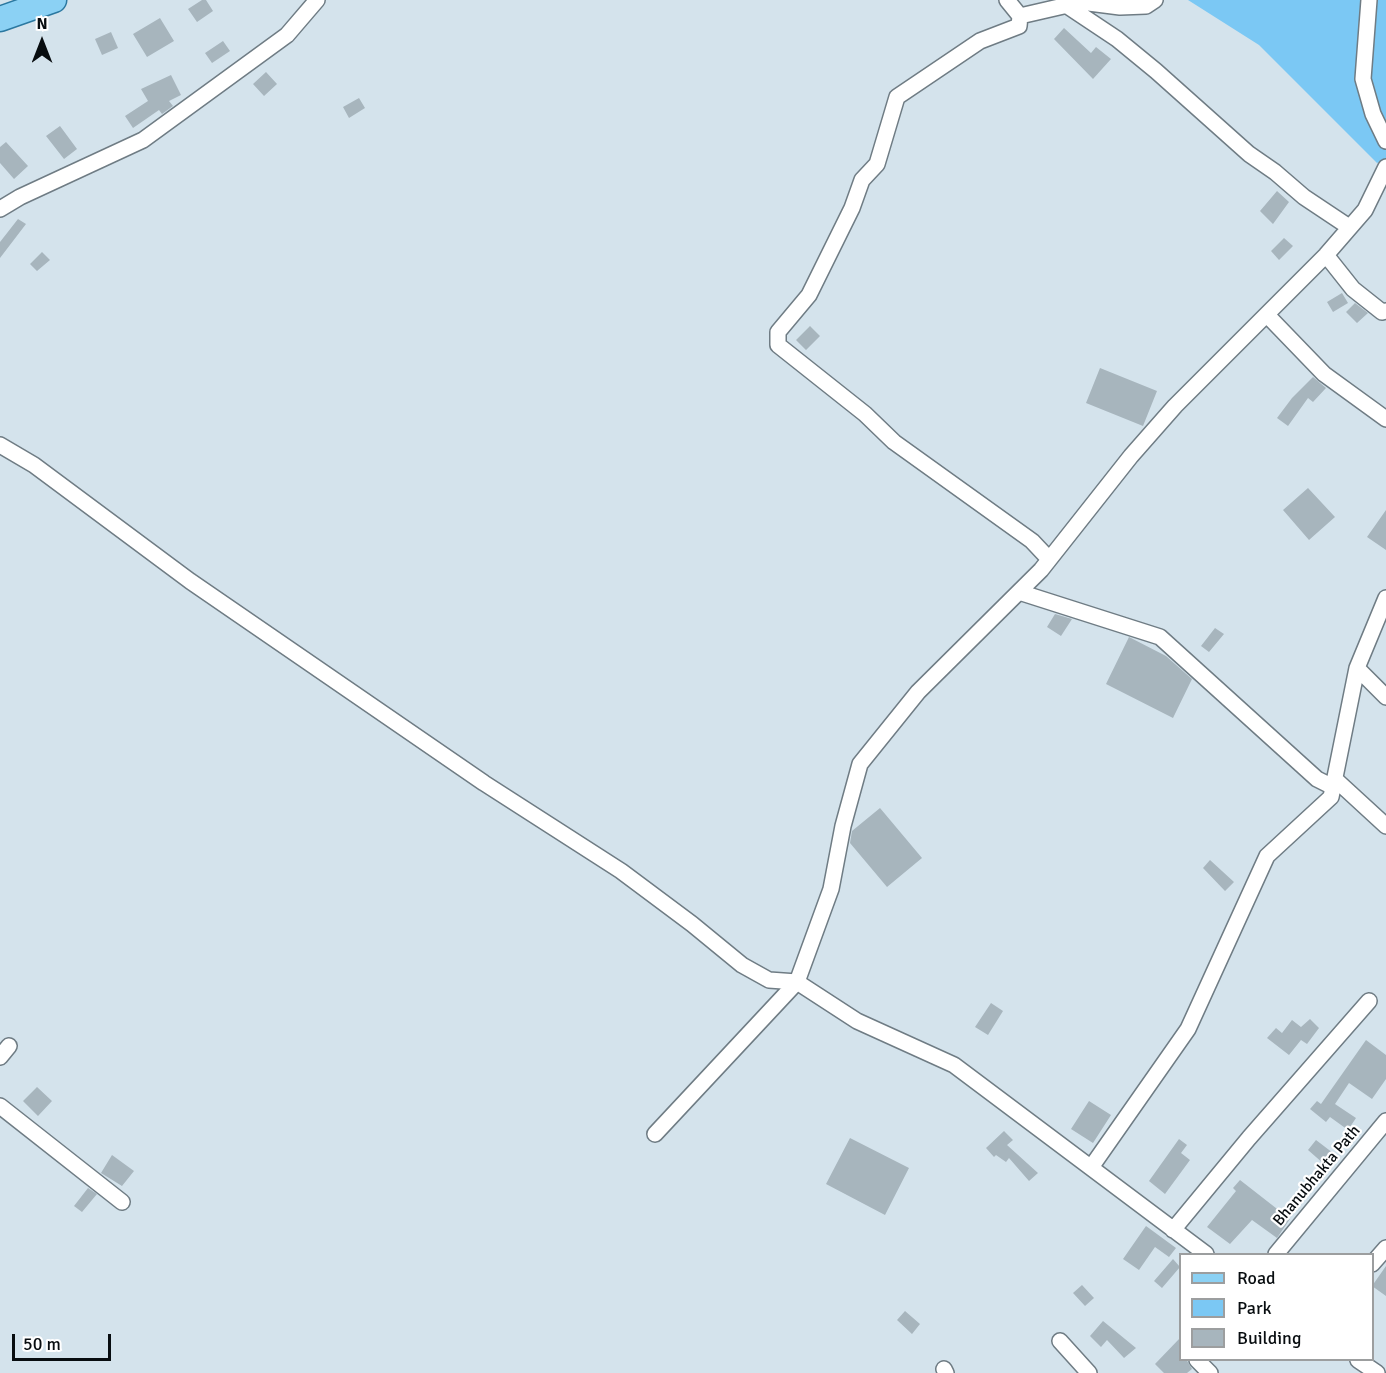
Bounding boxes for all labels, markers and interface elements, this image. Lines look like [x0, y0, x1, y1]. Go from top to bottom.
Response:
north arrow [12, 12, 72, 72]
text: N [36, 14, 48, 34]
street label: Bhanubhakta Path [1269, 1122, 1365, 1230]
legend [1179, 1253, 1374, 1361]
text: Road [1237, 1267, 1276, 1289]
text: Park [1237, 1297, 1272, 1319]
scale bar [15, 1322, 114, 1360]
text: Building [1237, 1327, 1301, 1349]
text: 50 m [23, 1333, 61, 1355]

